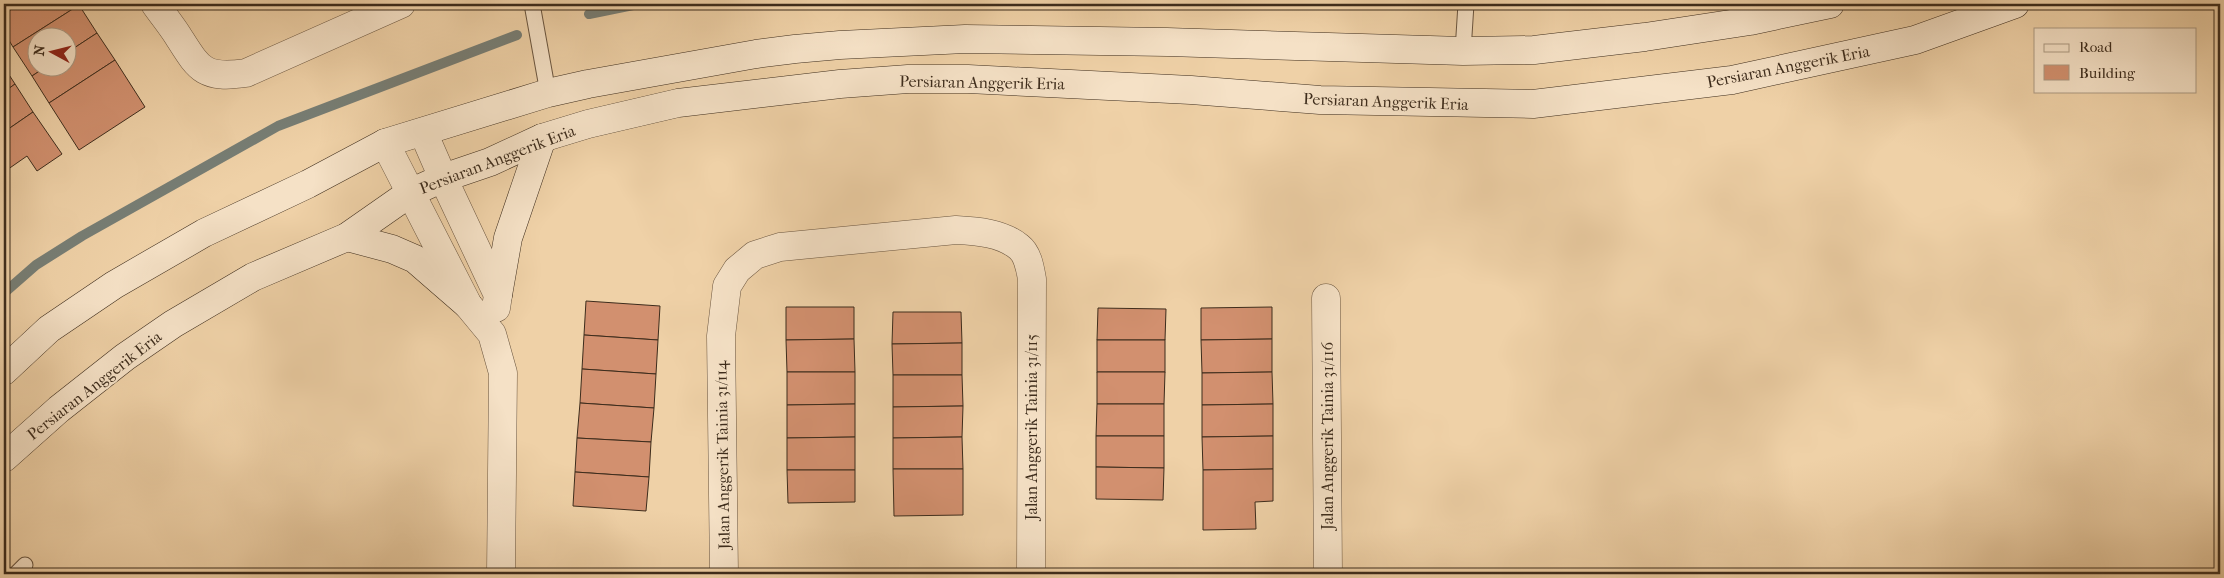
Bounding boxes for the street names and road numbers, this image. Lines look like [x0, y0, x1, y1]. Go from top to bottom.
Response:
street label: Persiaran Anggerik Eria [1705, 41, 1872, 92]
street label: Persiaran Anggerik Eria [899, 72, 1066, 93]
street label: Persiaran Anggerik Eria [1303, 89, 1470, 114]
street label: Persiaran Anggerik Eria [416, 121, 578, 198]
street label: Persiaran Anggerik Eria [23, 327, 166, 444]
street label: Jalan Anggerik Tainia 31/115 [1022, 334, 1041, 522]
street label: Jalan Anggerik Tainia 31/116 [1318, 342, 1337, 532]
street label: Jalan Anggerik Tainia 31/114 [711, 360, 734, 552]

